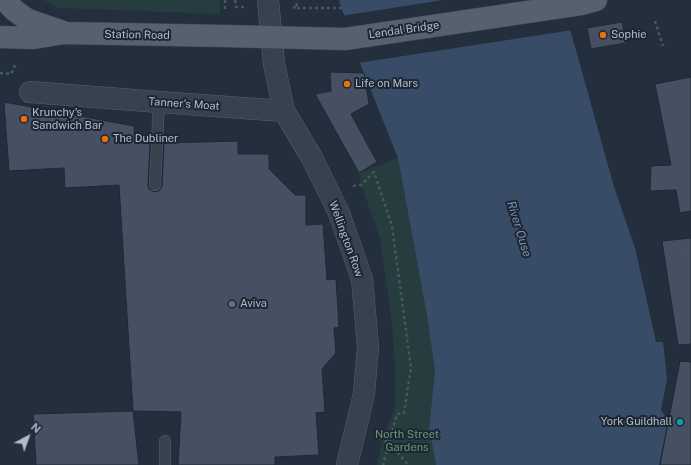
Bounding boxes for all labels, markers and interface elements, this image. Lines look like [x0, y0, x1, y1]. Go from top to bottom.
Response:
street label: Lendal Bridge [368, 19, 440, 41]
street label: Station Road [104, 28, 170, 42]
place label: Sophie [611, 28, 646, 42]
marker: Sophie [598, 30, 608, 40]
place label: Life on Mars [355, 77, 418, 91]
marker: Life on Mars [342, 79, 352, 89]
street label: Tanner's Moat [148, 95, 220, 113]
place label: Krunchy's Sandwich Bar [32, 106, 102, 132]
marker: Krunchy's Sandwich Bar [19, 114, 29, 124]
place label: The Dubliner [113, 132, 178, 146]
marker: The Dubliner [100, 134, 110, 144]
street label: Wellington Row [326, 199, 366, 279]
water label: River Ouse [504, 199, 534, 259]
place label: Aviva [240, 297, 267, 311]
marker: Aviva [227, 299, 237, 309]
place label: York Guildhall [601, 415, 672, 429]
north arrow [8, 417, 48, 457]
marker: York Guildhall [675, 417, 685, 427]
text: N [29, 421, 43, 435]
park label: North Street Gardens [375, 428, 439, 454]

